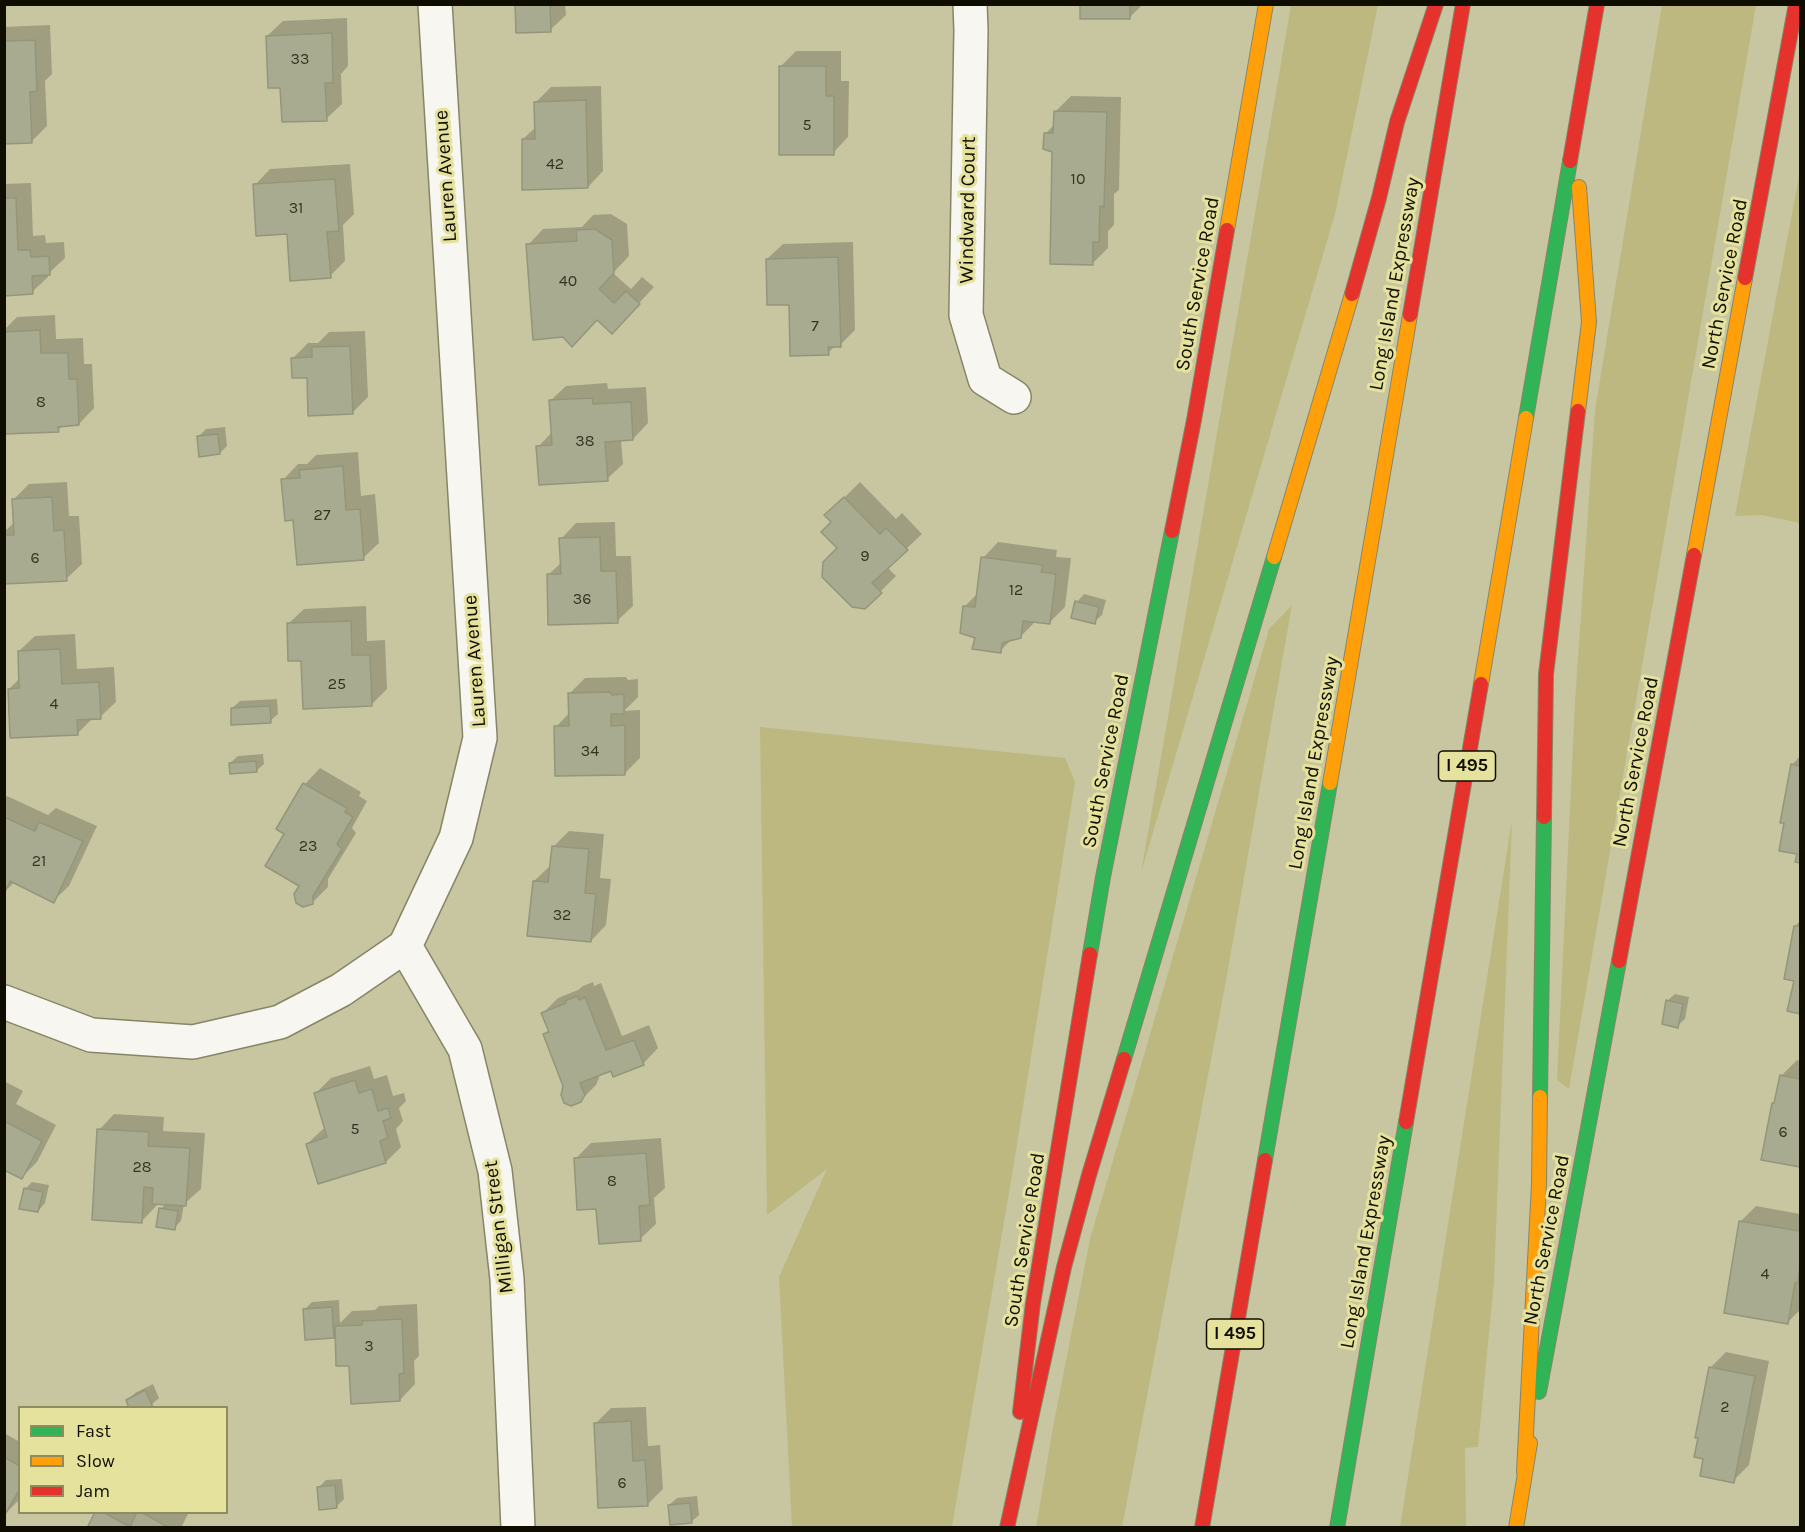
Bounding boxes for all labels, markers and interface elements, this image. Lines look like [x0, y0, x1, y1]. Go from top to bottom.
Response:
house number: 33 [291, 49, 309, 69]
street label: Lauren Avenue [429, 109, 463, 243]
house number: 5 [802, 115, 812, 135]
street label: Windward Court [955, 136, 981, 284]
house number: 42 [546, 154, 564, 174]
house number: 10 [1071, 169, 1085, 189]
street label: Long Island Expressway [1364, 175, 1426, 393]
street label: South Service Road [1171, 195, 1225, 373]
street label: North Service Road [1697, 197, 1753, 371]
house number: 31 [289, 198, 303, 218]
house number: 40 [559, 271, 577, 291]
house number: 7 [811, 316, 819, 336]
house number: 8 [36, 392, 46, 412]
house number: 38 [575, 431, 595, 451]
house number: 27 [314, 505, 330, 525]
house number: 9 [860, 546, 870, 566]
house number: 6 [30, 548, 40, 568]
house number: 12 [1009, 580, 1023, 600]
house number: 36 [573, 589, 591, 609]
street label: Lauren Avenue [458, 594, 492, 728]
street label: Long Island Expressway [1283, 654, 1345, 872]
street label: South Service Road [1077, 672, 1135, 850]
house number: 25 [328, 674, 346, 694]
street label: North Service Road [1608, 675, 1664, 849]
house number: 4 [50, 694, 58, 714]
house number: 34 [581, 741, 599, 761]
road number: I 495 [1438, 751, 1496, 781]
house number: 23 [299, 836, 317, 856]
house number: 21 [32, 851, 46, 871]
house number: 32 [553, 905, 571, 925]
house number: 5 [350, 1119, 360, 1139]
house number: 6 [1778, 1122, 1788, 1142]
street label: Long Island Expressway [1335, 1133, 1397, 1351]
street label: South Service Road [999, 1151, 1051, 1329]
street label: North Service Road [1519, 1153, 1575, 1327]
house number: 28 [132, 1157, 152, 1177]
street label: Milligan Street [479, 1159, 519, 1295]
house number: 8 [607, 1171, 617, 1191]
house number: 4 [1761, 1264, 1769, 1284]
road number: I 495 [1206, 1319, 1264, 1349]
house number: 3 [364, 1336, 374, 1356]
house number: 2 [1720, 1397, 1730, 1417]
legend [18, 1406, 228, 1514]
text: Fast [76, 1420, 111, 1442]
text: Slow [76, 1450, 115, 1472]
house number: 6 [617, 1473, 627, 1493]
text: Jam [76, 1480, 110, 1502]

